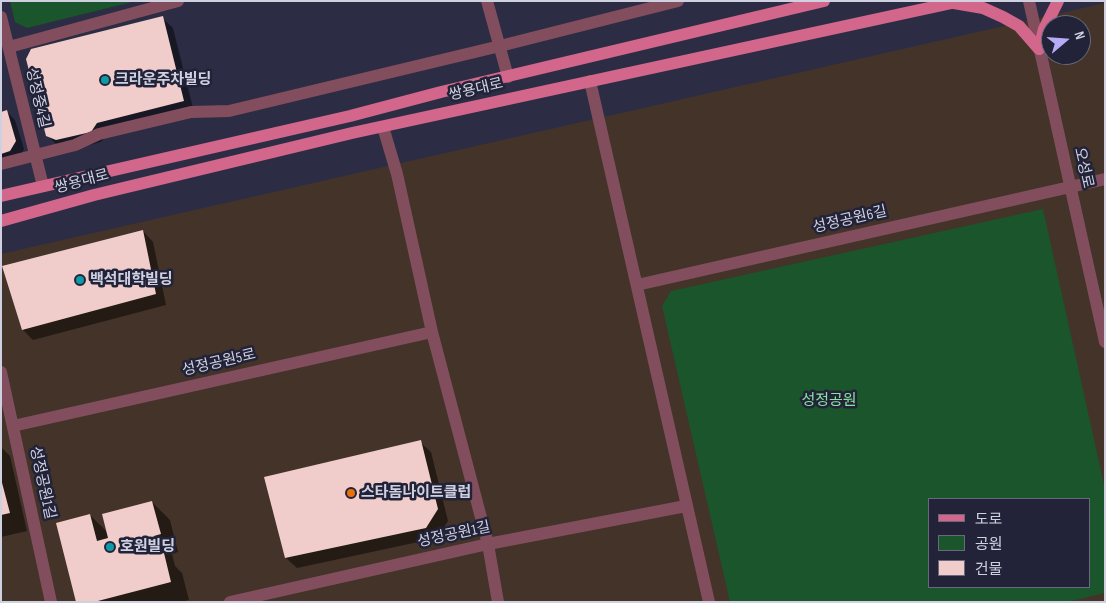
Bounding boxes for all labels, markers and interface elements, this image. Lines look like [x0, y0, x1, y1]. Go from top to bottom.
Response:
north arrow [1041, 15, 1091, 65]
text: N [1071, 29, 1089, 42]
street label: 성정중4길 [21, 66, 53, 130]
place label: 크라운주차빌딩 [115, 71, 212, 89]
marker: 크라운주차빌딩 [99, 74, 111, 86]
street label: 쌍용대로 [447, 75, 505, 105]
street label: 오성로 [1070, 146, 1096, 190]
street label: 쌍용대로 [53, 166, 111, 198]
street label: 성정공원6길 [811, 203, 889, 237]
place label: 백석대학빌딩 [90, 271, 173, 289]
marker: 백석대학빌딩 [74, 274, 86, 286]
street label: 성정공원5로 [180, 346, 258, 380]
park label: 성정공원 [801, 392, 857, 410]
street label: 성정공원1길 [25, 445, 59, 521]
place label: 스타돔나이트클럽 [361, 484, 471, 502]
marker: 스타돔나이트클럽 [345, 487, 357, 499]
legend [928, 498, 1091, 588]
text: 도로 [975, 510, 1003, 529]
street label: 성정공원1길 [416, 518, 492, 552]
text: 공원 [975, 535, 1003, 554]
place label: 호원빌딩 [120, 538, 175, 556]
marker: 호원빌딩 [104, 541, 116, 553]
text: 건물 [975, 560, 1003, 579]

